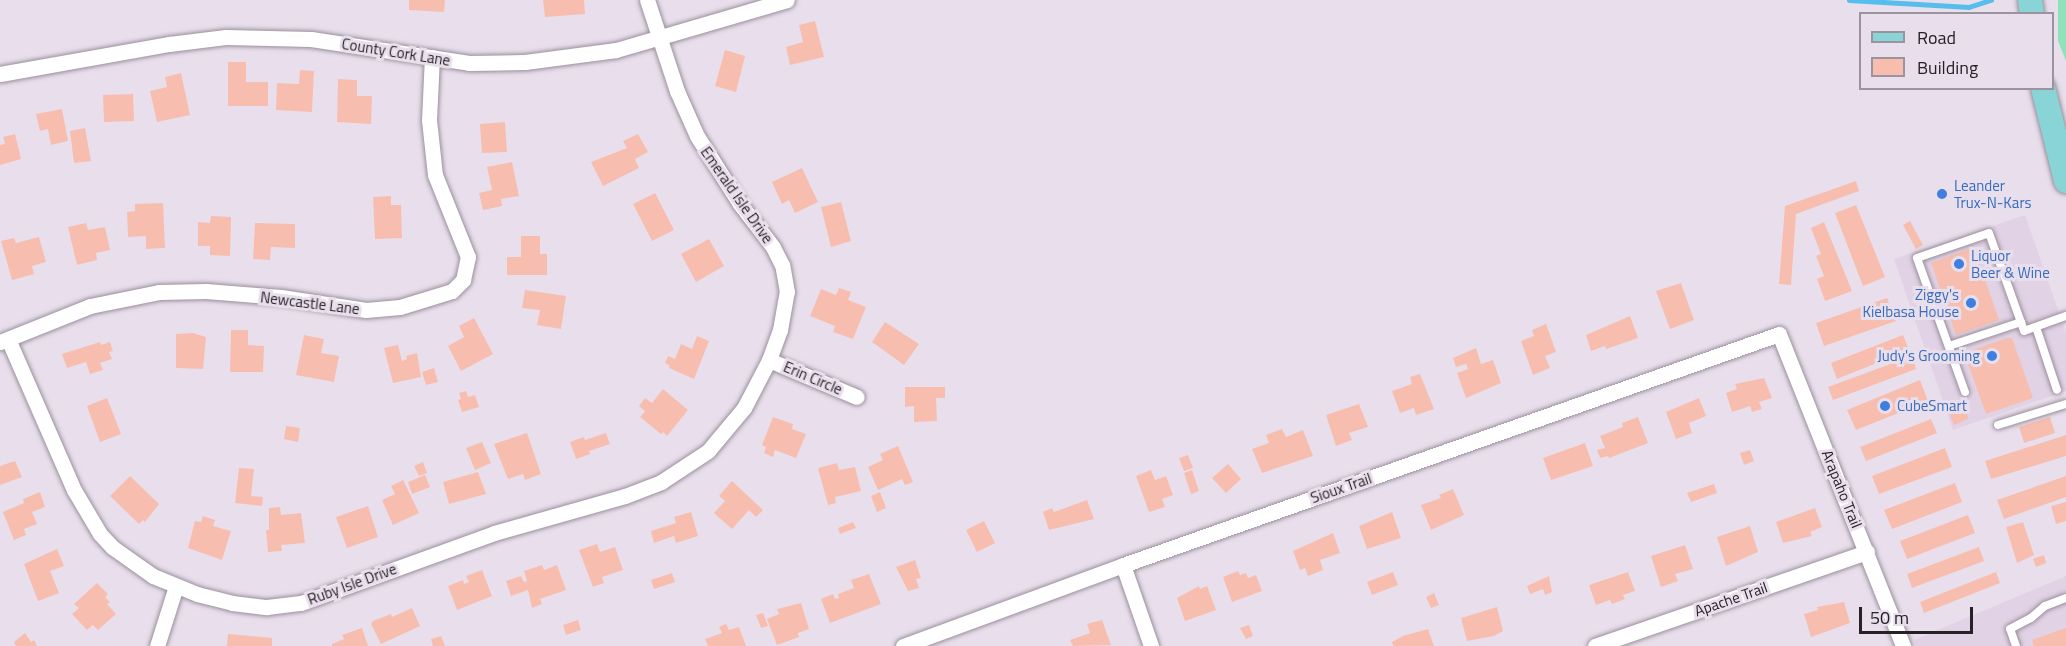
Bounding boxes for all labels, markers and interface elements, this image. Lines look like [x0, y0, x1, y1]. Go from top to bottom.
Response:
legend [1859, 12, 2054, 90]
text: Road [1917, 24, 1956, 51]
street label: County Cork Lane [340, 35, 452, 69]
text: Building [1917, 54, 1978, 81]
street label: Emerald Isle Drive [697, 143, 777, 247]
place label: Leander Trux-N-Kars [1954, 176, 2032, 211]
marker: Leander Trux-N-Kars [1935, 187, 1949, 201]
place label: Liquor Beer & Wine [1971, 246, 2050, 281]
marker: Liquor Beer & Wine [1952, 257, 1966, 271]
place label: Ziggy's Kielbasa House [1862, 285, 1959, 320]
street label: Newcastle Lane [259, 288, 361, 318]
marker: Ziggy's Kielbasa House [1964, 296, 1978, 310]
place label: Judy's Grooming [1877, 347, 1980, 365]
marker: Judy's Grooming [1985, 349, 1999, 363]
street label: Erin Circle [781, 358, 845, 398]
place label: CubeSmart [1897, 397, 1967, 415]
marker: CubeSmart [1878, 399, 1892, 413]
street label: Arapaho Trail [1818, 447, 1866, 531]
street label: Sioux Trail [1308, 469, 1374, 507]
street label: Ruby Isle Drive [305, 560, 399, 608]
street label: Apache Trail [1692, 578, 1770, 620]
scale bar [1862, 595, 1976, 633]
text: 50 m [1870, 604, 1909, 631]

